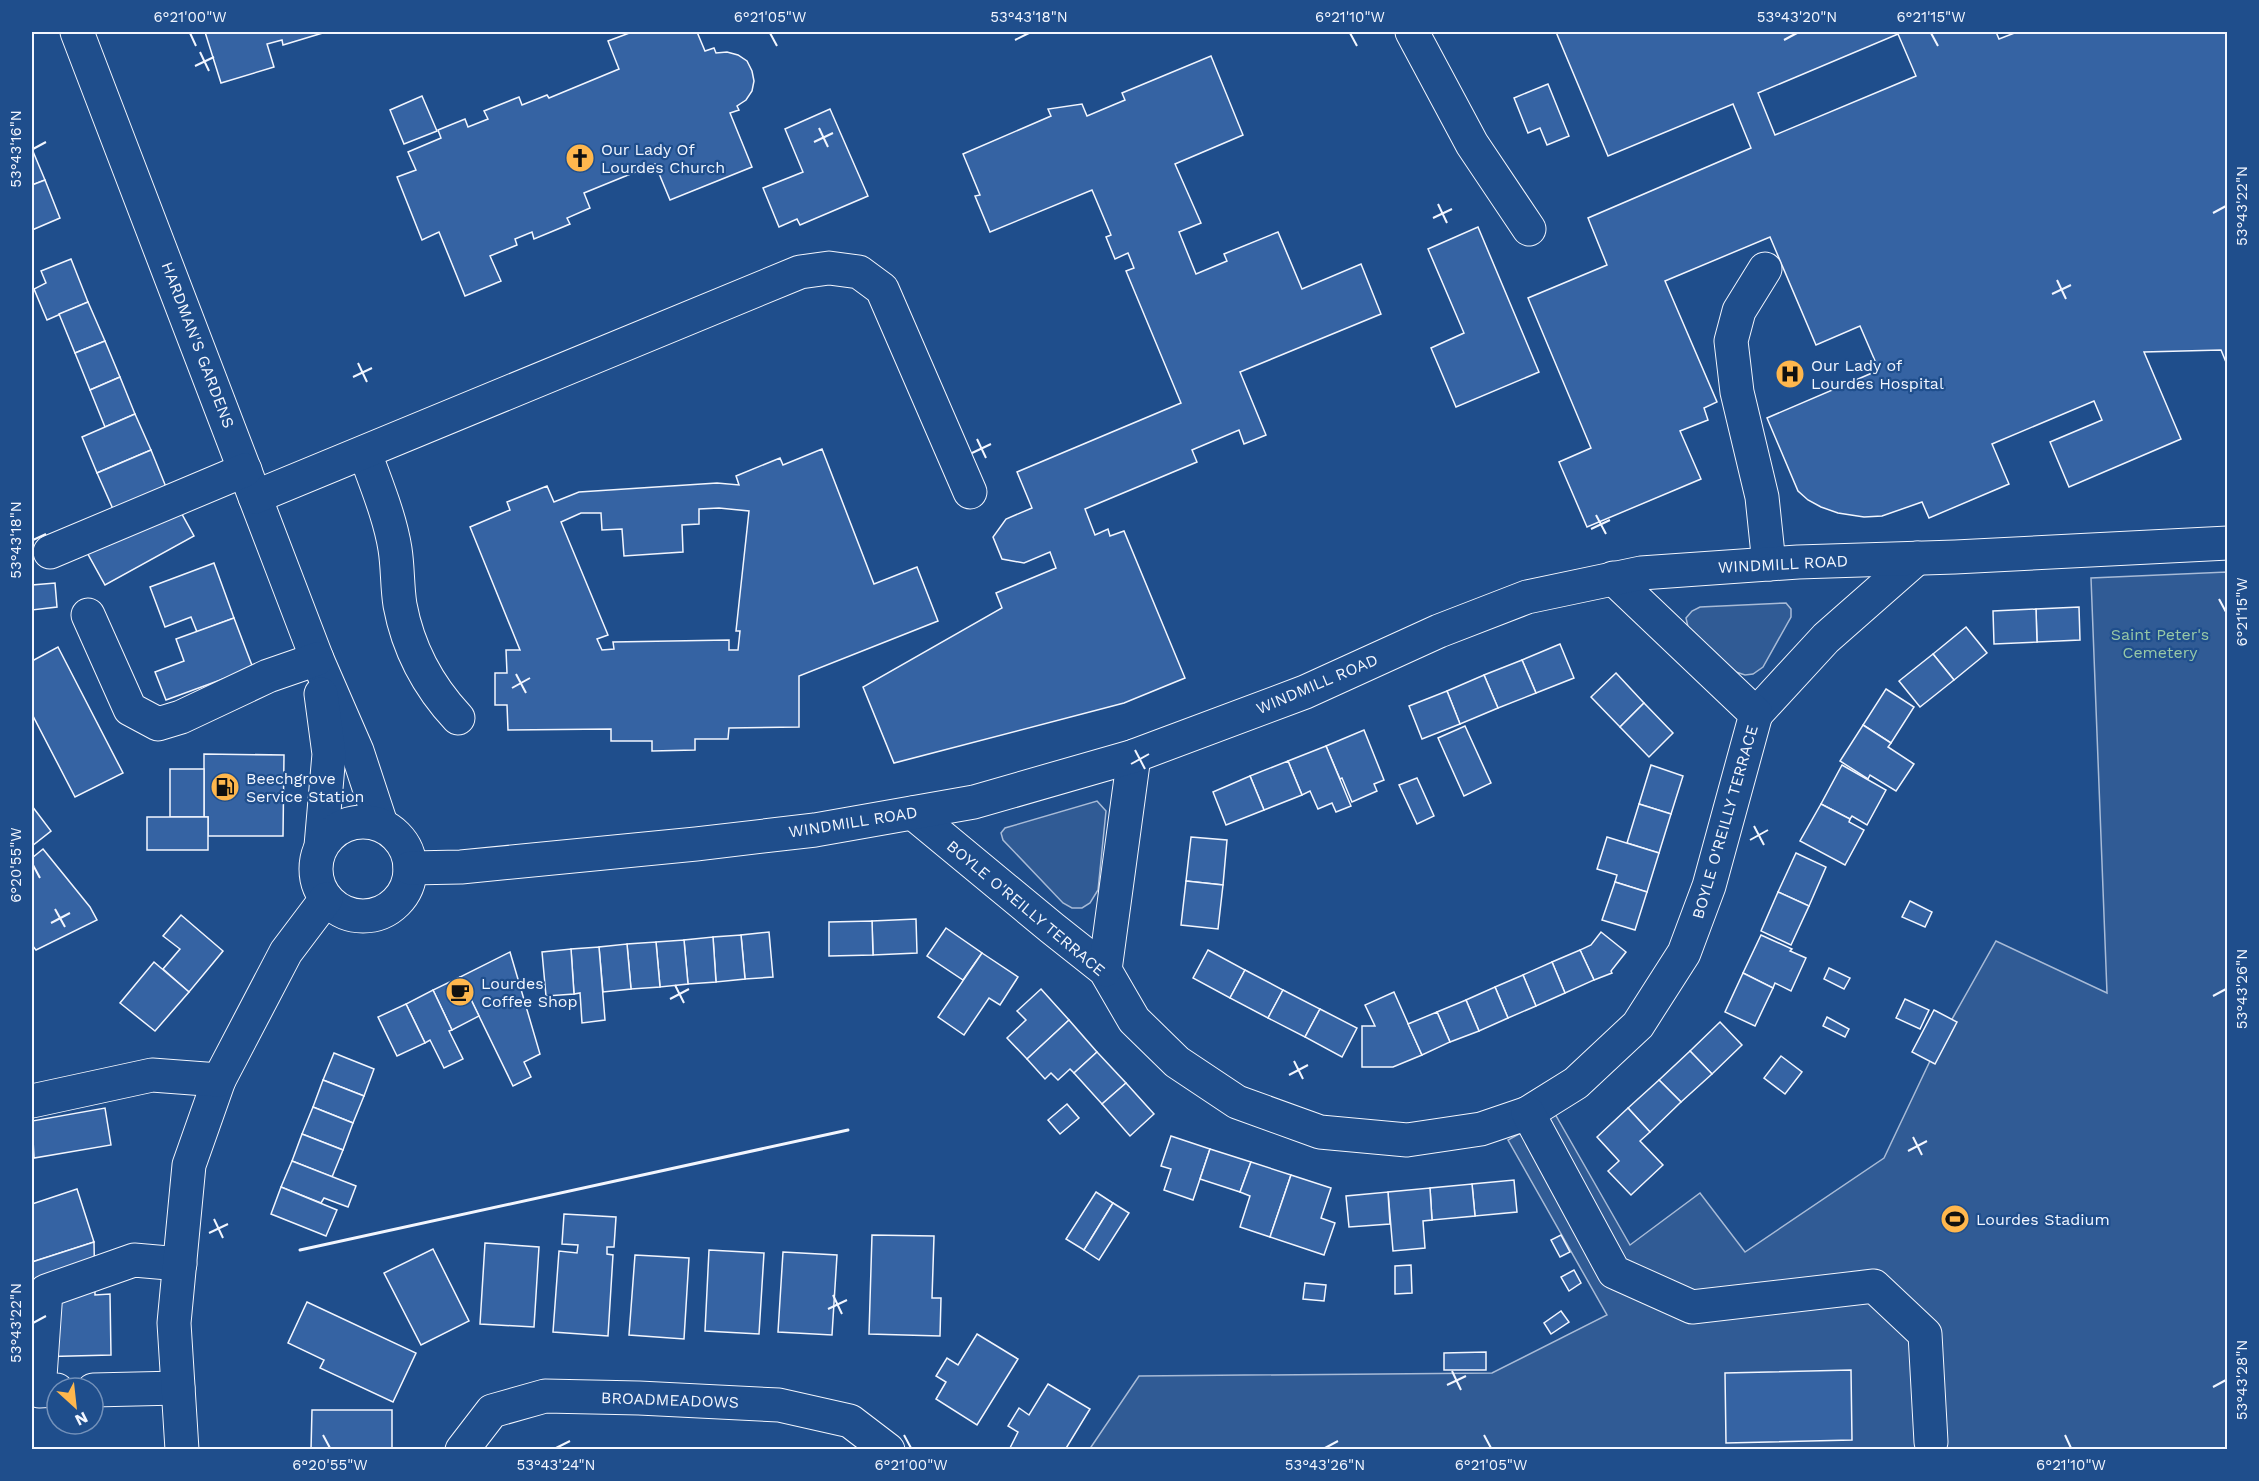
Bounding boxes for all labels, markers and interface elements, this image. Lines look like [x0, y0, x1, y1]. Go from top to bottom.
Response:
text: 6°21'00"W [153, 8, 227, 26]
text: 6°21'05"W [734, 8, 806, 26]
text: 53°43'18"N [990, 8, 1068, 26]
text: 6°21'10"W [1315, 8, 1385, 26]
text: 53°43'20"N [1757, 8, 1837, 26]
text: 6°21'15"W [1896, 8, 1966, 26]
text: 53°43'16"N [7, 110, 25, 188]
place label: Our Lady Of Lourdes Church [601, 140, 725, 177]
church icon: Our Lady Of Lourdes Church [564, 142, 596, 174]
text: 53°43'22"N [2233, 166, 2251, 246]
street label: HARDMAN'S GARDENS [158, 259, 238, 431]
place label: Our Lady of Lourdes Hospital [1811, 356, 1944, 393]
hospital icon: Our Lady of Lourdes Hospital [1774, 358, 1806, 390]
text: 53°43'18"N [7, 501, 25, 579]
street label: WINDMILL ROAD [1717, 551, 1849, 577]
text: 6°21'15"W [2233, 577, 2251, 647]
park label: Saint Peter's Cemetery [2111, 625, 2209, 662]
street label: WINDMILL ROAD [1253, 650, 1381, 718]
street label: BOYLE O'REILLY TERRACE [1688, 723, 1762, 921]
place label: Beechgrove Service Station [246, 769, 364, 806]
fuel station icon: Beechgrove Service Station [209, 771, 241, 803]
street label: WINDMILL ROAD [787, 802, 919, 842]
text: 6°20'55"W [7, 827, 25, 903]
street label: BOYLE O'REILLY TERRACE [943, 836, 1109, 980]
text: 53°43'26"N [2233, 949, 2251, 1029]
place label: Lourdes Coffee Shop [481, 974, 578, 1011]
cafe icon: Lourdes Coffee Shop [444, 976, 476, 1008]
sports icon: Lourdes Stadium [1939, 1203, 1971, 1235]
place label: Lourdes Stadium [1976, 1210, 2110, 1229]
text: 53°43'22"N [7, 1283, 25, 1363]
text: 53°43'28"N [2233, 1340, 2251, 1420]
north arrow [45, 1376, 105, 1436]
street label: BROADMEADOWS [601, 1388, 739, 1412]
text: N [72, 1408, 91, 1430]
text: 6°20'55"W [292, 1456, 368, 1474]
text: 53°43'24"N [516, 1456, 596, 1474]
text: 6°21'00"W [874, 1456, 948, 1474]
text: 53°43'26"N [1285, 1456, 1365, 1474]
text: 6°21'05"W [1455, 1456, 1527, 1474]
text: 6°21'10"W [2036, 1456, 2106, 1474]

